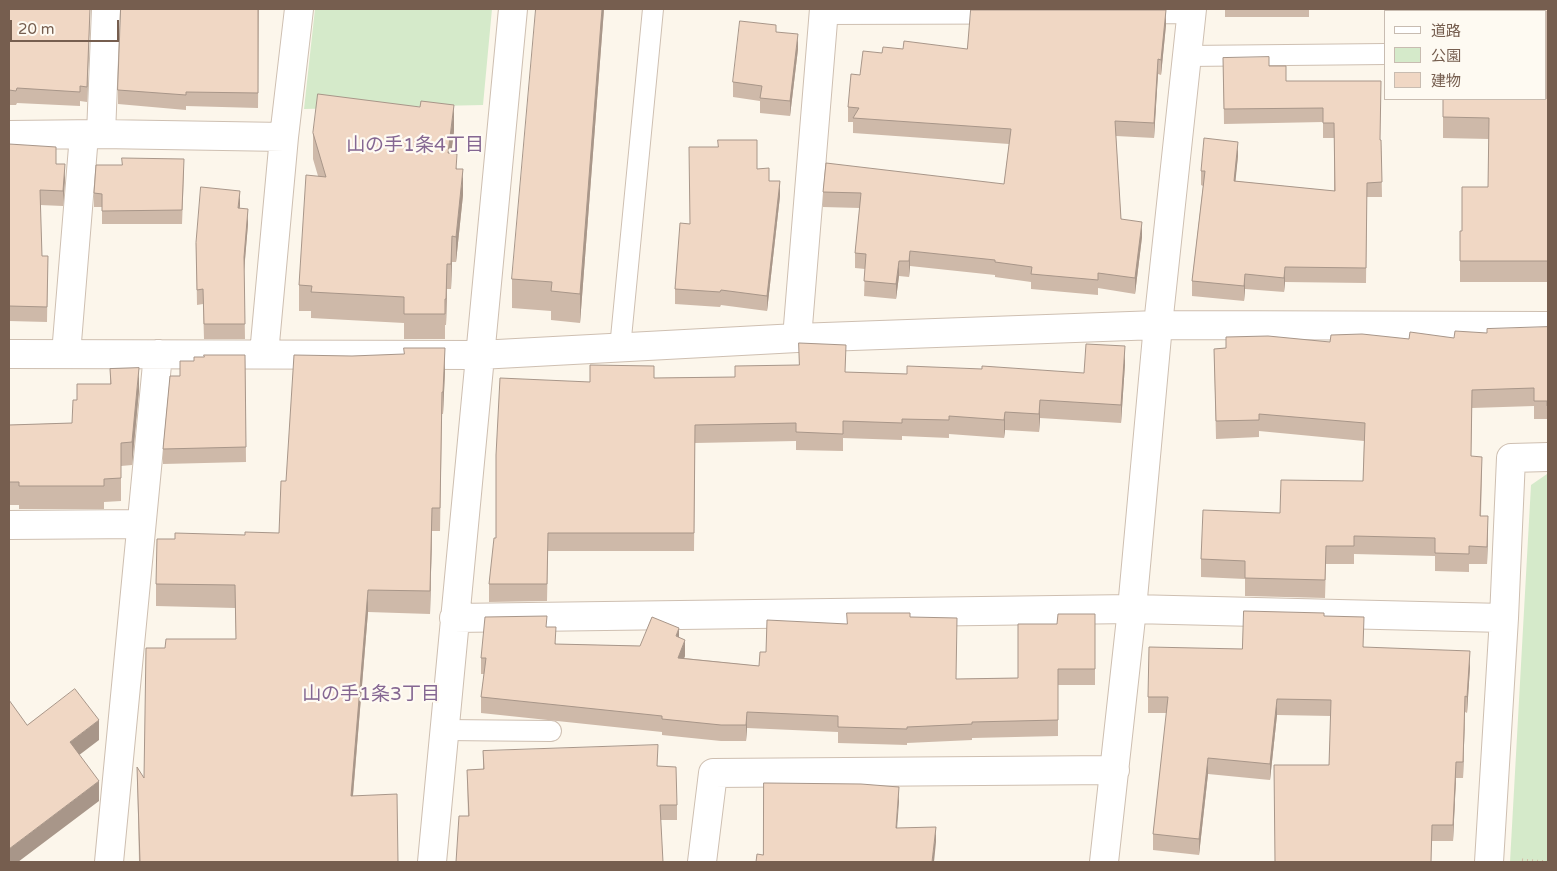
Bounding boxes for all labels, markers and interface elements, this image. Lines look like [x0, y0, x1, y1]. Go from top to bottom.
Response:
scale bar [12, 10, 121, 42]
legend [1384, 10, 1547, 100]
text: 20 m [18, 20, 55, 38]
text: 道路 [1431, 22, 1461, 40]
text: 公園 [1431, 47, 1461, 65]
text: 建物 [1431, 72, 1461, 90]
district label: 山の手1条4丁目 [346, 135, 484, 157]
district label: 山の手1条3丁目 [302, 684, 440, 706]

